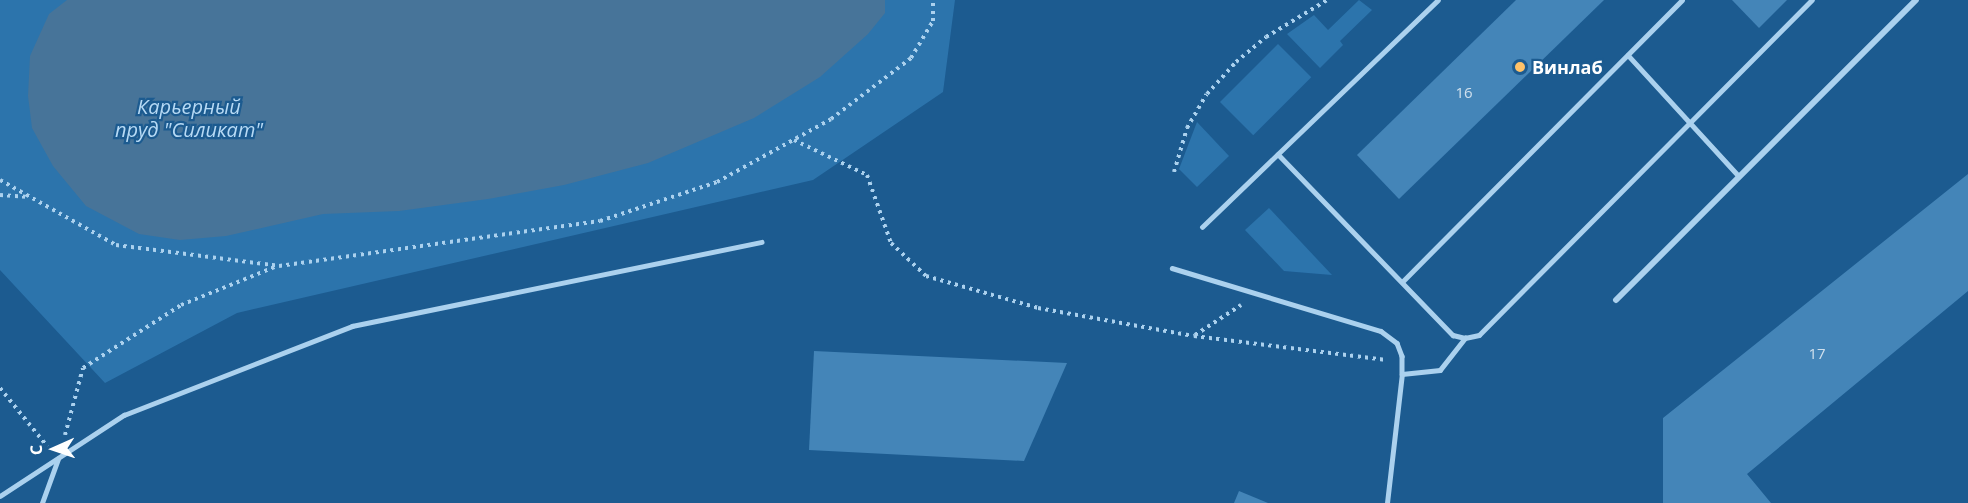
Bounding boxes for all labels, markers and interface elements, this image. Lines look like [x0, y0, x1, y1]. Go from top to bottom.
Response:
place label: Винлаб [1532, 56, 1603, 78]
marker: Винлаб [1513, 60, 1527, 74]
house number: 16 [1455, 84, 1473, 102]
water label: Карьерный пруд "Силикат" [115, 95, 263, 142]
house number: 17 [1808, 345, 1826, 363]
north arrow [24, 419, 84, 479]
text: С [25, 444, 47, 456]

